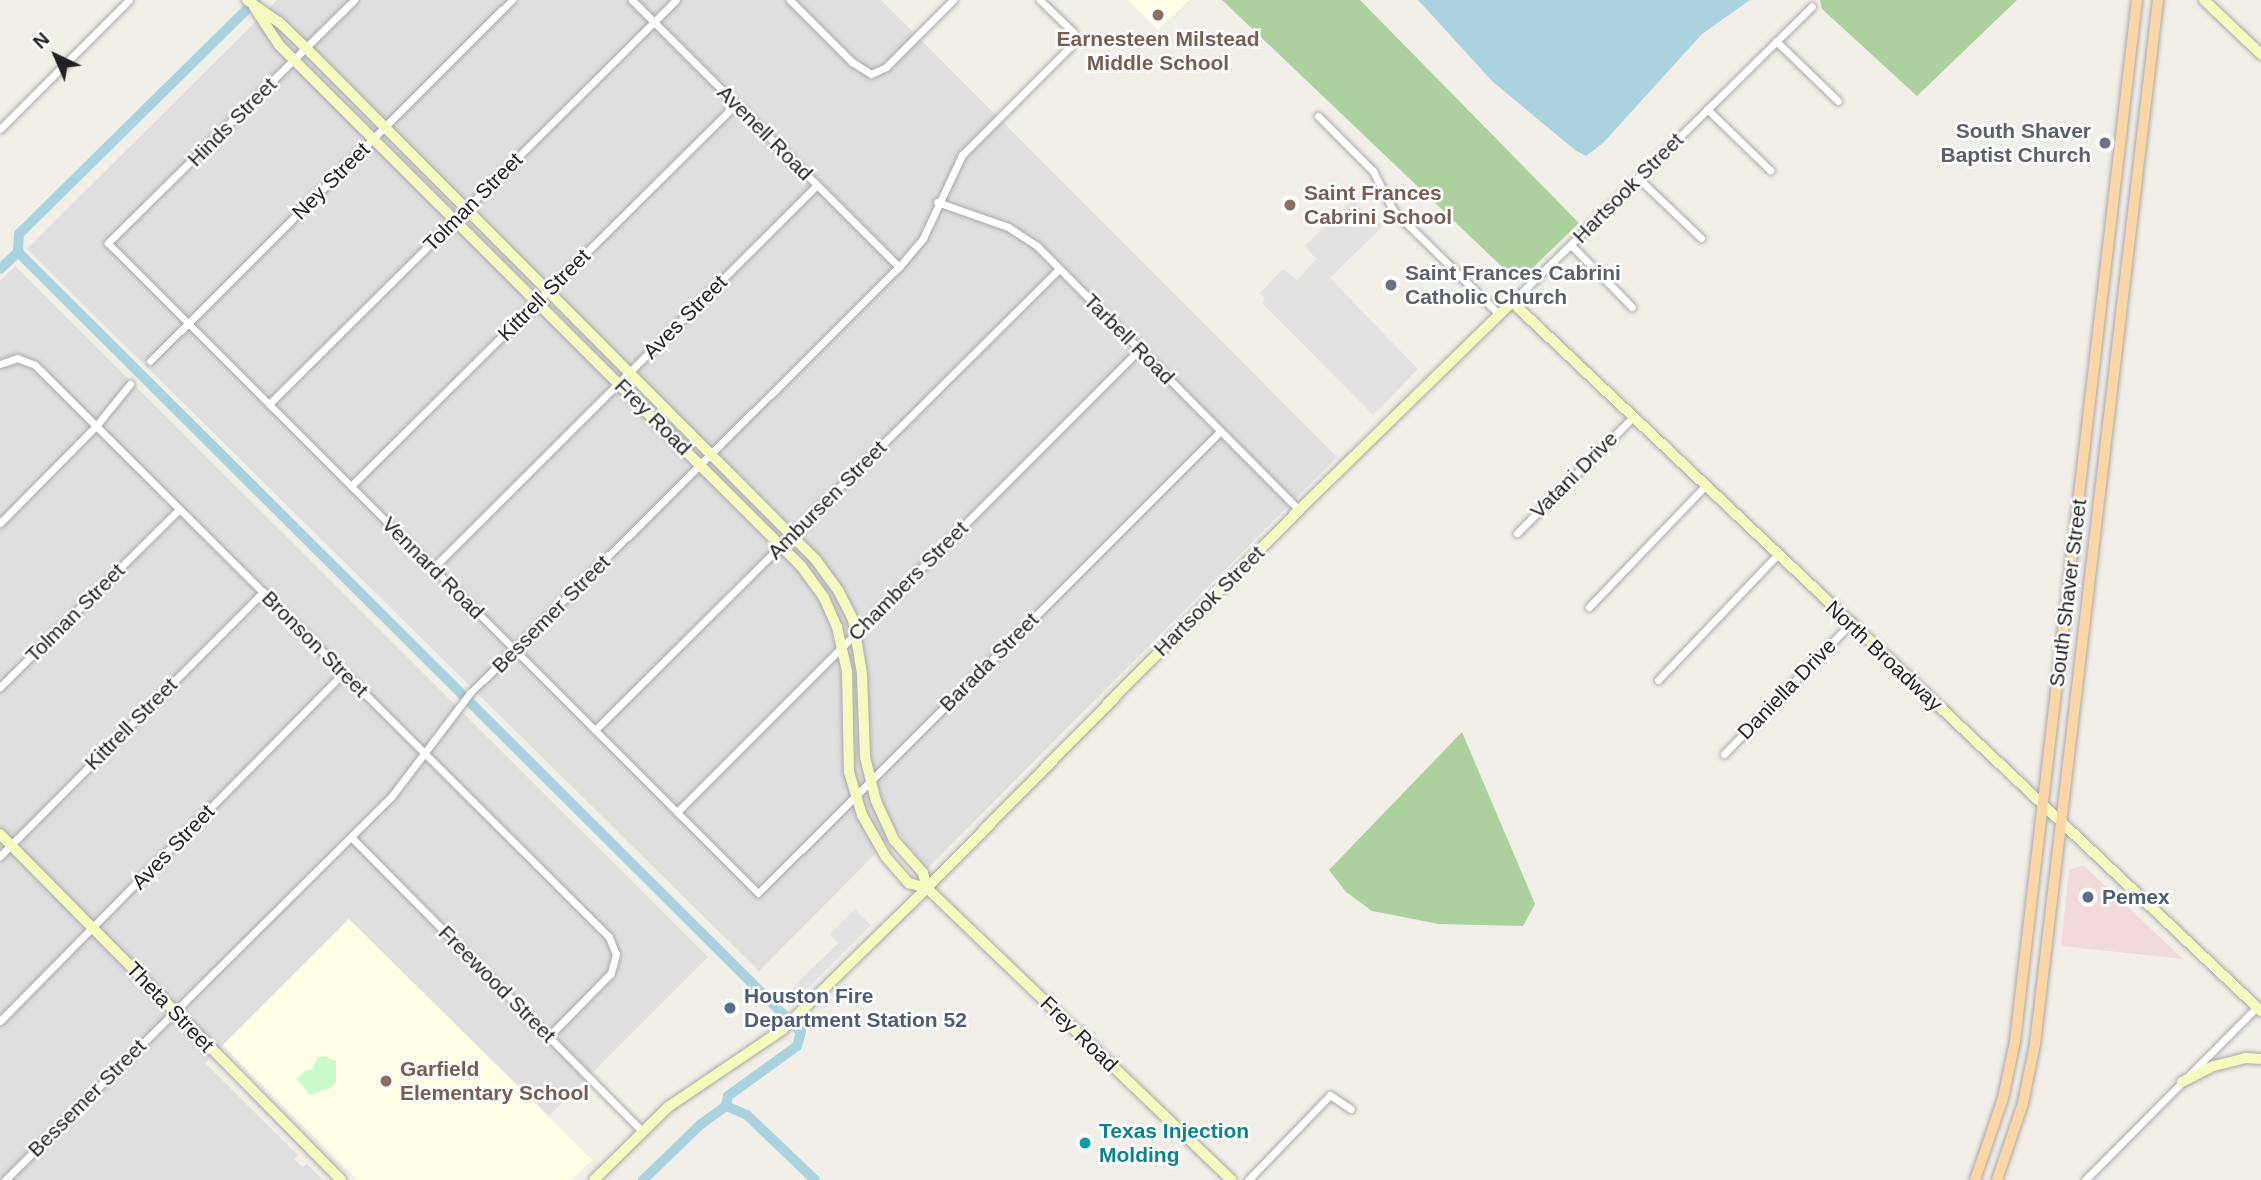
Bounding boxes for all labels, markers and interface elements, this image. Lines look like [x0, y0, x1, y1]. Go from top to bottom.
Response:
marker: Earnesteen Milstead Middle School [1150, 7, 1166, 23]
north arrow [21, 21, 91, 91]
place label: Earnesteen Milstead Middle School [1056, 26, 1260, 76]
text: N [29, 28, 53, 53]
street label: Hinds Street [182, 72, 282, 172]
street label: Avenell Road [712, 80, 818, 186]
place label: South Shaver Baptist Church [1940, 118, 2091, 168]
street label: Hartsook Street [1568, 128, 1688, 248]
marker: South Shaver Baptist Church [2097, 135, 2113, 151]
street label: Ney Street [287, 137, 375, 225]
street label: Tolman Street [418, 147, 528, 257]
place label: Saint Frances Cabrini School [1304, 180, 1452, 230]
marker: Saint Frances Cabrini School [1282, 197, 1298, 213]
street label: Kittrell Street [493, 244, 595, 346]
place label: Saint Frances Cabrini Catholic Church [1405, 260, 1621, 310]
street label: Aves Street [638, 270, 732, 364]
marker: Saint Frances Cabrini Catholic Church [1383, 277, 1399, 293]
street label: Tarbell Road [1078, 288, 1180, 390]
street label: Frey Road [609, 373, 697, 461]
street label: Vatani Drive [1525, 426, 1623, 524]
street label: Ambursen Street [762, 435, 892, 565]
street label: South Shaver Street [2044, 498, 2092, 688]
street label: Vennard Road [377, 512, 489, 624]
street label: Chambers Street [843, 516, 973, 646]
street label: Hartsook Street [1149, 541, 1269, 661]
street label: Bessemer Street [487, 550, 615, 678]
street label: Tolman Street [20, 558, 130, 668]
street label: Bronson Street [257, 586, 373, 702]
street label: North Broadway [1820, 595, 1948, 717]
street label: Barada Street [934, 607, 1044, 717]
street label: Daniella Drive [1733, 633, 1841, 745]
street label: Kittrell Street [80, 673, 182, 775]
street label: Aves Street [126, 799, 220, 895]
place label: Pemex [2102, 884, 2170, 910]
marker: Pemex [2080, 889, 2096, 905]
street label: Freewood Street [433, 920, 561, 1048]
street label: Theta Street [121, 957, 219, 1057]
place label: Houston Fire Department Station 52 [744, 983, 967, 1033]
street label: Frey Road [1035, 991, 1123, 1077]
marker: Houston Fire Department Station 52 [722, 1000, 738, 1016]
street label: Bessemer Street [23, 1034, 151, 1162]
place label: Garfield Elementary School [400, 1056, 589, 1106]
marker: Garfield Elementary School [378, 1073, 394, 1089]
place label: Texas Injection Molding [1099, 1118, 1249, 1168]
marker: Texas Injection Molding [1077, 1135, 1093, 1151]

